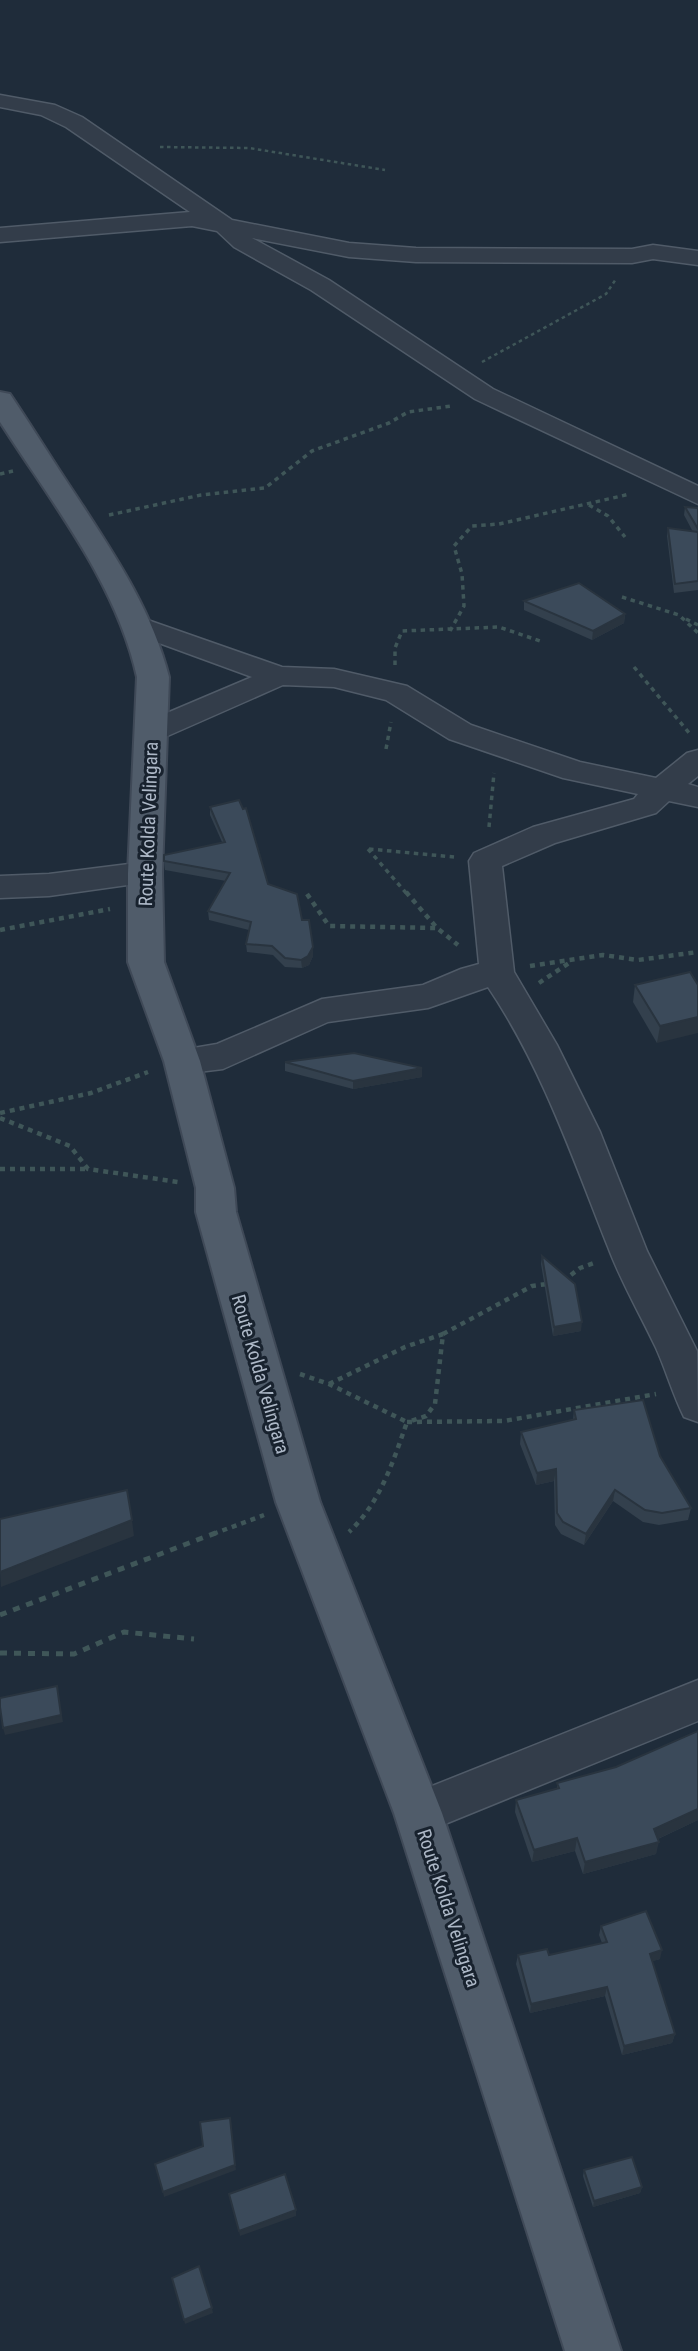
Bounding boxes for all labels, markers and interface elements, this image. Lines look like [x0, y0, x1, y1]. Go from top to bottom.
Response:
street label: Route Kolda Velingara [134, 741, 163, 907]
street label: Route Kolda Velingara [227, 1292, 294, 1456]
street label: Route Kolda Velingara [412, 1826, 485, 1990]

